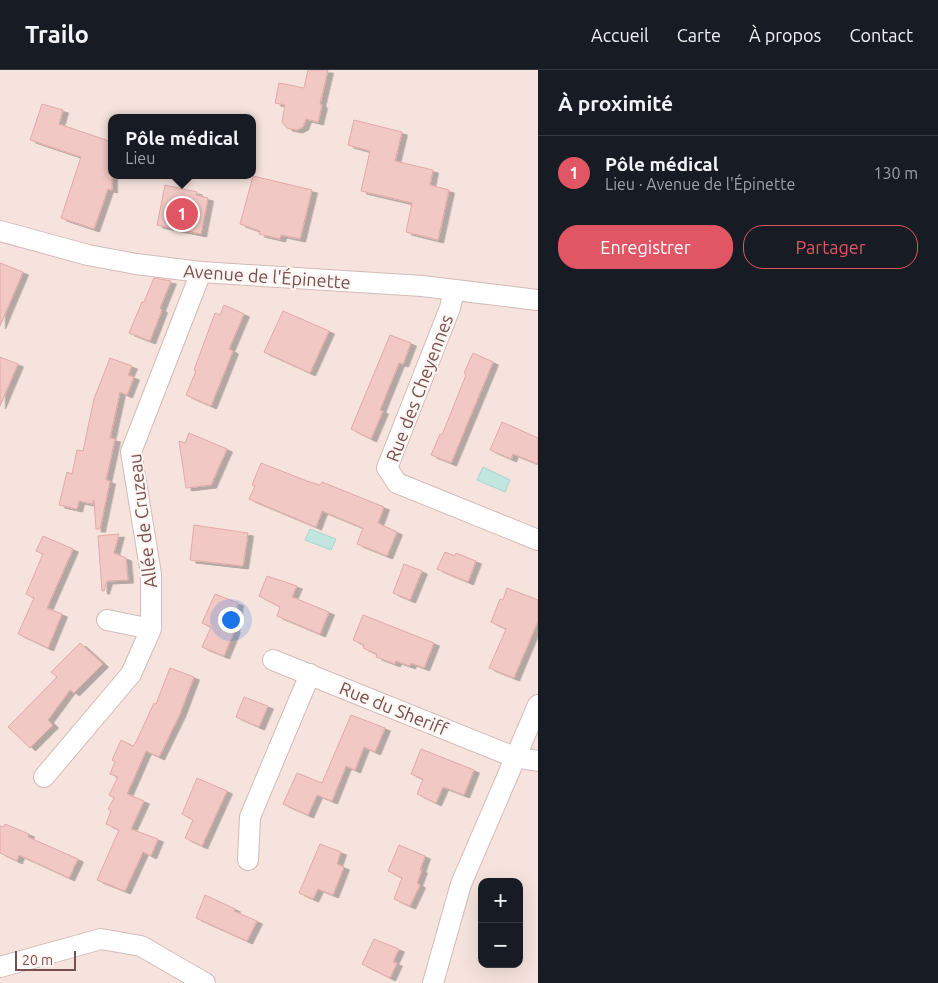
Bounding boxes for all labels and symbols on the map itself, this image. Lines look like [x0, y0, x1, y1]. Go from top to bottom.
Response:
pin: 1 [166, 195, 198, 233]
street label: Avenue de l'Épinette [183, 259, 351, 292]
street label: Rue des Cheyennes [382, 311, 456, 464]
street label: Allée de Cruzeau [124, 453, 160, 589]
your location [218, 607, 244, 633]
street label: Rue du Sheriff [337, 677, 451, 739]
scale bar [15, 948, 76, 971]

